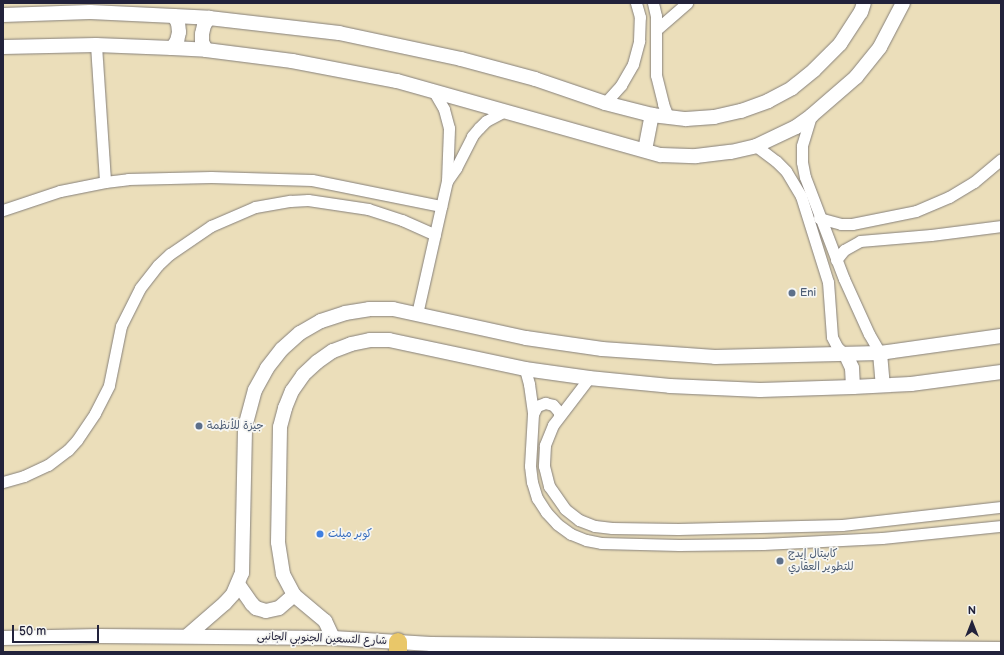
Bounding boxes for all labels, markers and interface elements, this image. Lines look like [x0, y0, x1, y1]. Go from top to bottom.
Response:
place label: Eni [800, 286, 816, 300]
marker: Eni [787, 288, 797, 298]
place label: جيزة للأنظمة [207, 419, 264, 433]
marker: جيزة للأنظمة [194, 421, 204, 431]
place label: كوبر ميلت [328, 527, 372, 541]
marker: كوبر ميلت [315, 529, 325, 539]
place label: كابيتال إيدج للتطوير العقاري [788, 548, 854, 574]
marker: كابيتال إيدج للتطوير العقاري [775, 556, 785, 566]
north arrow [952, 603, 992, 643]
text: N [968, 604, 976, 617]
scale bar [14, 617, 101, 643]
text: 50 m [19, 624, 46, 639]
street label: شارع التسعين الجنوبي الجانبى [257, 630, 387, 648]

